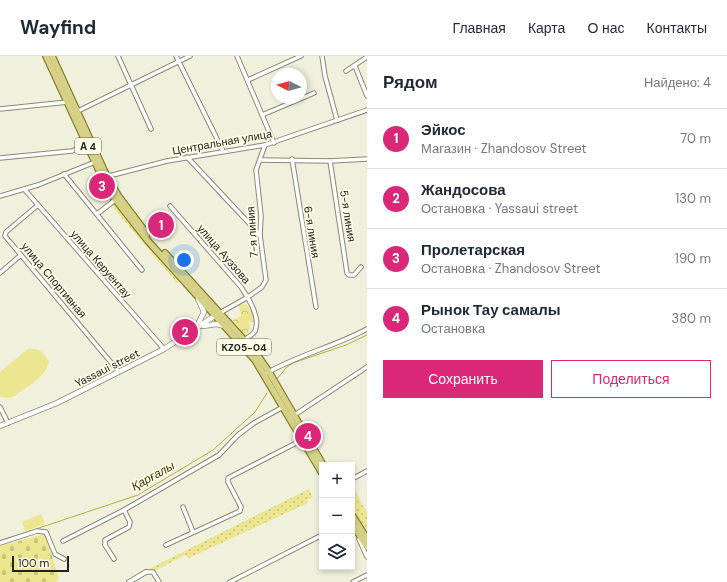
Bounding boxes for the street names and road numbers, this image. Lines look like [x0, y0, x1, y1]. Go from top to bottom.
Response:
street label: Центральная улица [171, 126, 274, 158]
road number: А 4 [75, 138, 101, 154]
street label: 5-я линия [337, 189, 359, 243]
street label: 6-я линия [301, 205, 323, 259]
street label: 7-я линия [243, 206, 261, 258]
street label: улица Ауэзова [194, 221, 254, 287]
street label: улица Керуентау [68, 227, 135, 301]
street label: улица Спортивная [18, 239, 90, 321]
road number: KZ05-04 [217, 339, 271, 355]
street label: Yassaui street [72, 346, 142, 390]

